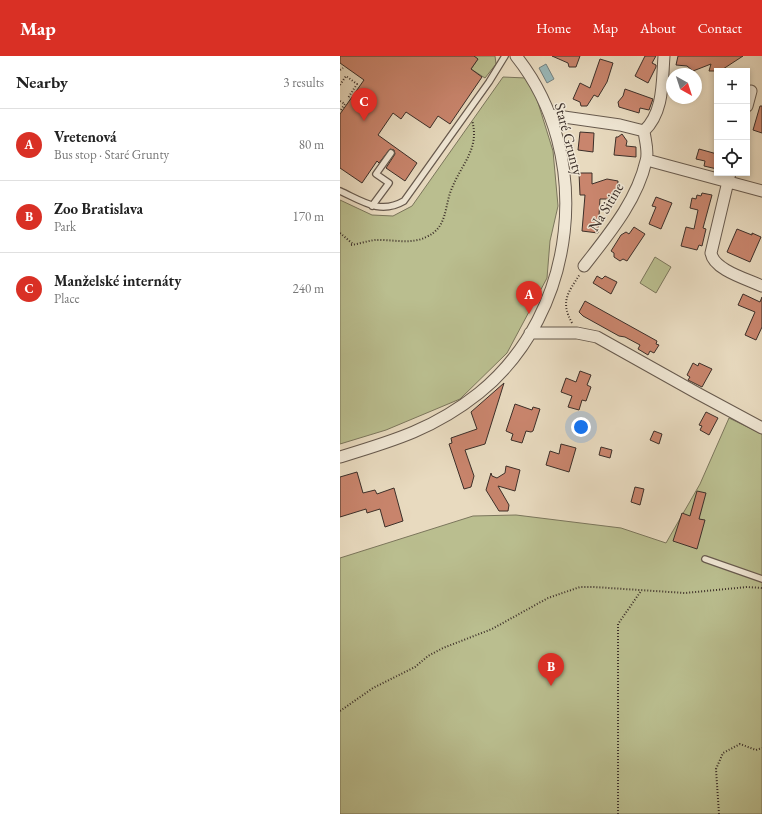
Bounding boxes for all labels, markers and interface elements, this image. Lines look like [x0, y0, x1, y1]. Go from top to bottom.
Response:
text: Map [20, 16, 56, 41]
text: Home [536, 19, 571, 37]
text: Map [593, 19, 618, 37]
text: About [640, 19, 676, 37]
text: Contact [698, 19, 742, 37]
north arrow [666, 68, 702, 104]
map controls [714, 68, 750, 176]
button: + [714, 68, 750, 104]
text: Nearby [16, 71, 68, 93]
text: 3 results [283, 74, 324, 91]
pin: C [351, 88, 377, 121]
street label: Staré Grunty [551, 100, 588, 178]
button: − [714, 104, 750, 140]
text: Vretenová [54, 127, 117, 146]
text: A [24, 136, 34, 153]
text: 80 m [299, 136, 324, 153]
button: locate [714, 140, 750, 176]
text: Bus stop · Staré Grunty [54, 146, 169, 163]
street label: Na Sitine [584, 179, 628, 235]
text: Zoo Bratislava [54, 199, 143, 218]
text: B [25, 208, 33, 225]
text: 170 m [293, 208, 324, 225]
text: Park [54, 218, 76, 235]
text: Manželské internáty [54, 271, 181, 290]
text: C [24, 280, 34, 297]
text: 240 m [293, 280, 324, 297]
pin: A [516, 281, 542, 314]
text: Place [54, 290, 80, 307]
your location [571, 417, 591, 437]
pin: B [538, 653, 564, 686]

